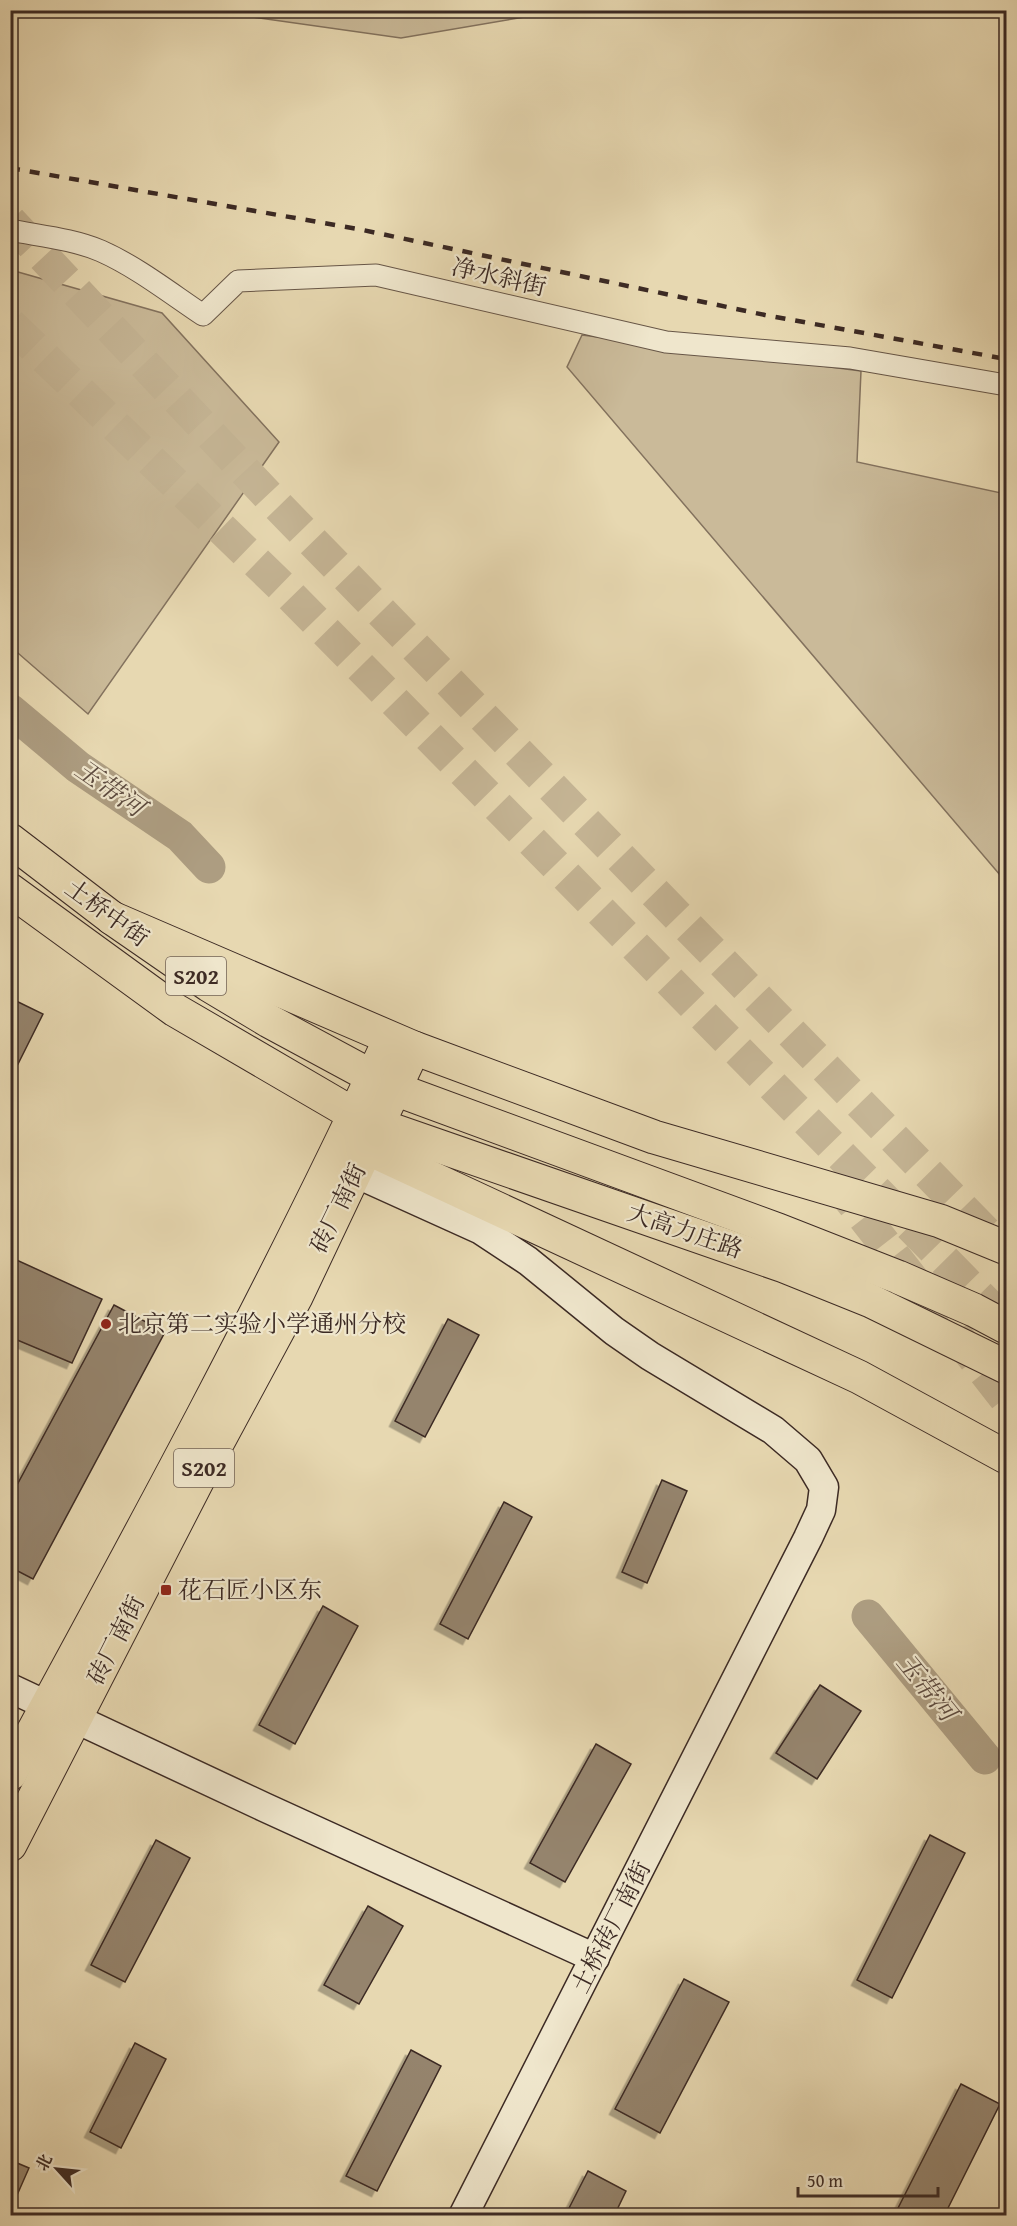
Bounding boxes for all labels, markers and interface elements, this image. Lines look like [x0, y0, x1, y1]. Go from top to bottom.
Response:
street label: 净水斜街 [448, 249, 550, 304]
water label: 玉带河 [67, 749, 157, 828]
street label: 土桥中街 [58, 870, 156, 955]
road number: S202 [166, 957, 226, 995]
street label: 砖厂南街 [301, 1157, 374, 1259]
street label: 大高力庄路 [623, 1194, 748, 1267]
place label: 北京第二实验小学通州分校 [118, 1306, 406, 1341]
marker: 北京第二实验小学通州分校 [99, 1317, 113, 1331]
road number: S202 [174, 1449, 234, 1487]
place label: 花石匠小区东 [178, 1572, 322, 1607]
marker: 花石匠小区东 [159, 1583, 173, 1597]
street label: 砖厂南街 [78, 1589, 153, 1690]
water label: 玉带河 [888, 1644, 970, 1732]
street label: 土桥砖厂南街 [562, 1855, 659, 1999]
north arrow [27, 2139, 87, 2199]
text: 北 [29, 2150, 58, 2175]
scale bar [798, 2160, 938, 2198]
text: 50 m [807, 2167, 843, 2194]

